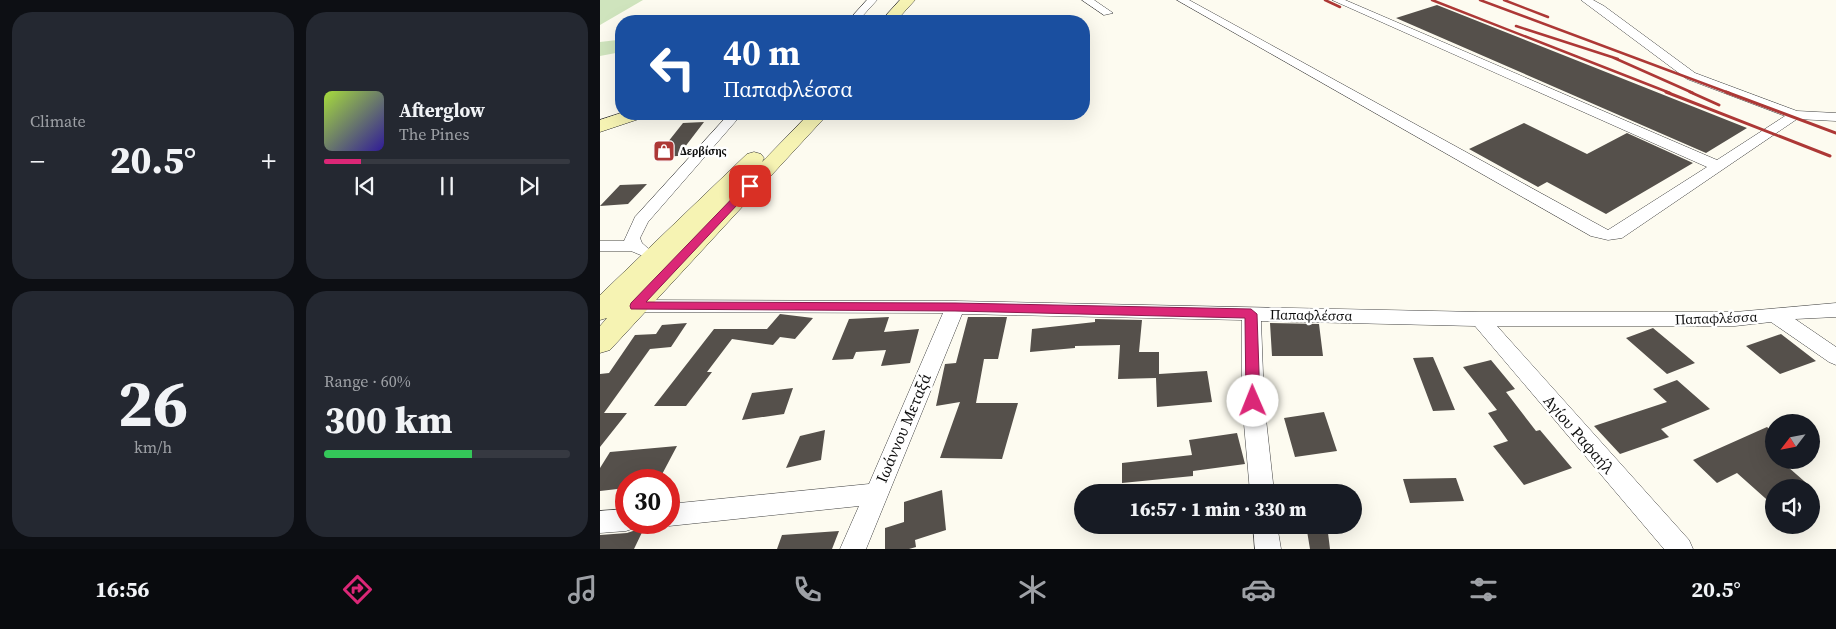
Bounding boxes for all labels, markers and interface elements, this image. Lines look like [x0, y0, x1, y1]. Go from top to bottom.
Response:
text: 40 m [723, 29, 800, 77]
icon: left [640, 35, 705, 100]
text: Παπαφλέσσα [723, 74, 853, 104]
text: Afterglow [399, 97, 485, 123]
text: Climate [30, 110, 86, 132]
text: The Pines [399, 123, 469, 145]
text: 20.5° [110, 134, 196, 186]
shop icon: Δερβίσης [652, 139, 676, 163]
text: − [30, 142, 45, 180]
text: + [261, 142, 276, 180]
place label: Δερβίσης [680, 144, 727, 159]
pin [729, 165, 771, 207]
icon: previous [351, 172, 379, 200]
icon: pause [433, 172, 461, 200]
icon: next [515, 172, 543, 200]
icon: arrive [736, 172, 764, 200]
street label: Παπαφλέσσα [1270, 304, 1353, 326]
street label: Παπαφλέσσα [1674, 307, 1758, 329]
text: 26 [118, 359, 188, 448]
text: Range · 60% [324, 370, 411, 392]
street label: Ιωάννου Μεταξά [870, 370, 936, 486]
position arrow [1226, 374, 1278, 426]
street label: Αγίου Ραφαήλ [1539, 390, 1620, 478]
text: 300 km [324, 394, 452, 446]
north arrow [1765, 414, 1820, 469]
map controls [1765, 414, 1820, 534]
text: km/h [134, 436, 172, 458]
speed limit sign: 30 [615, 469, 680, 534]
button: sound [1765, 479, 1820, 534]
text: 16:57 · 1 min · 330 m [1129, 496, 1307, 522]
icon: directions [340, 572, 375, 607]
icon: music [565, 572, 600, 607]
icon: phone [790, 572, 825, 607]
icon: climate [1015, 572, 1050, 607]
icon: car [1241, 572, 1276, 607]
icon: filters [1466, 572, 1501, 607]
text: 16:56 [95, 574, 149, 604]
text: 20.5° [1691, 574, 1741, 604]

